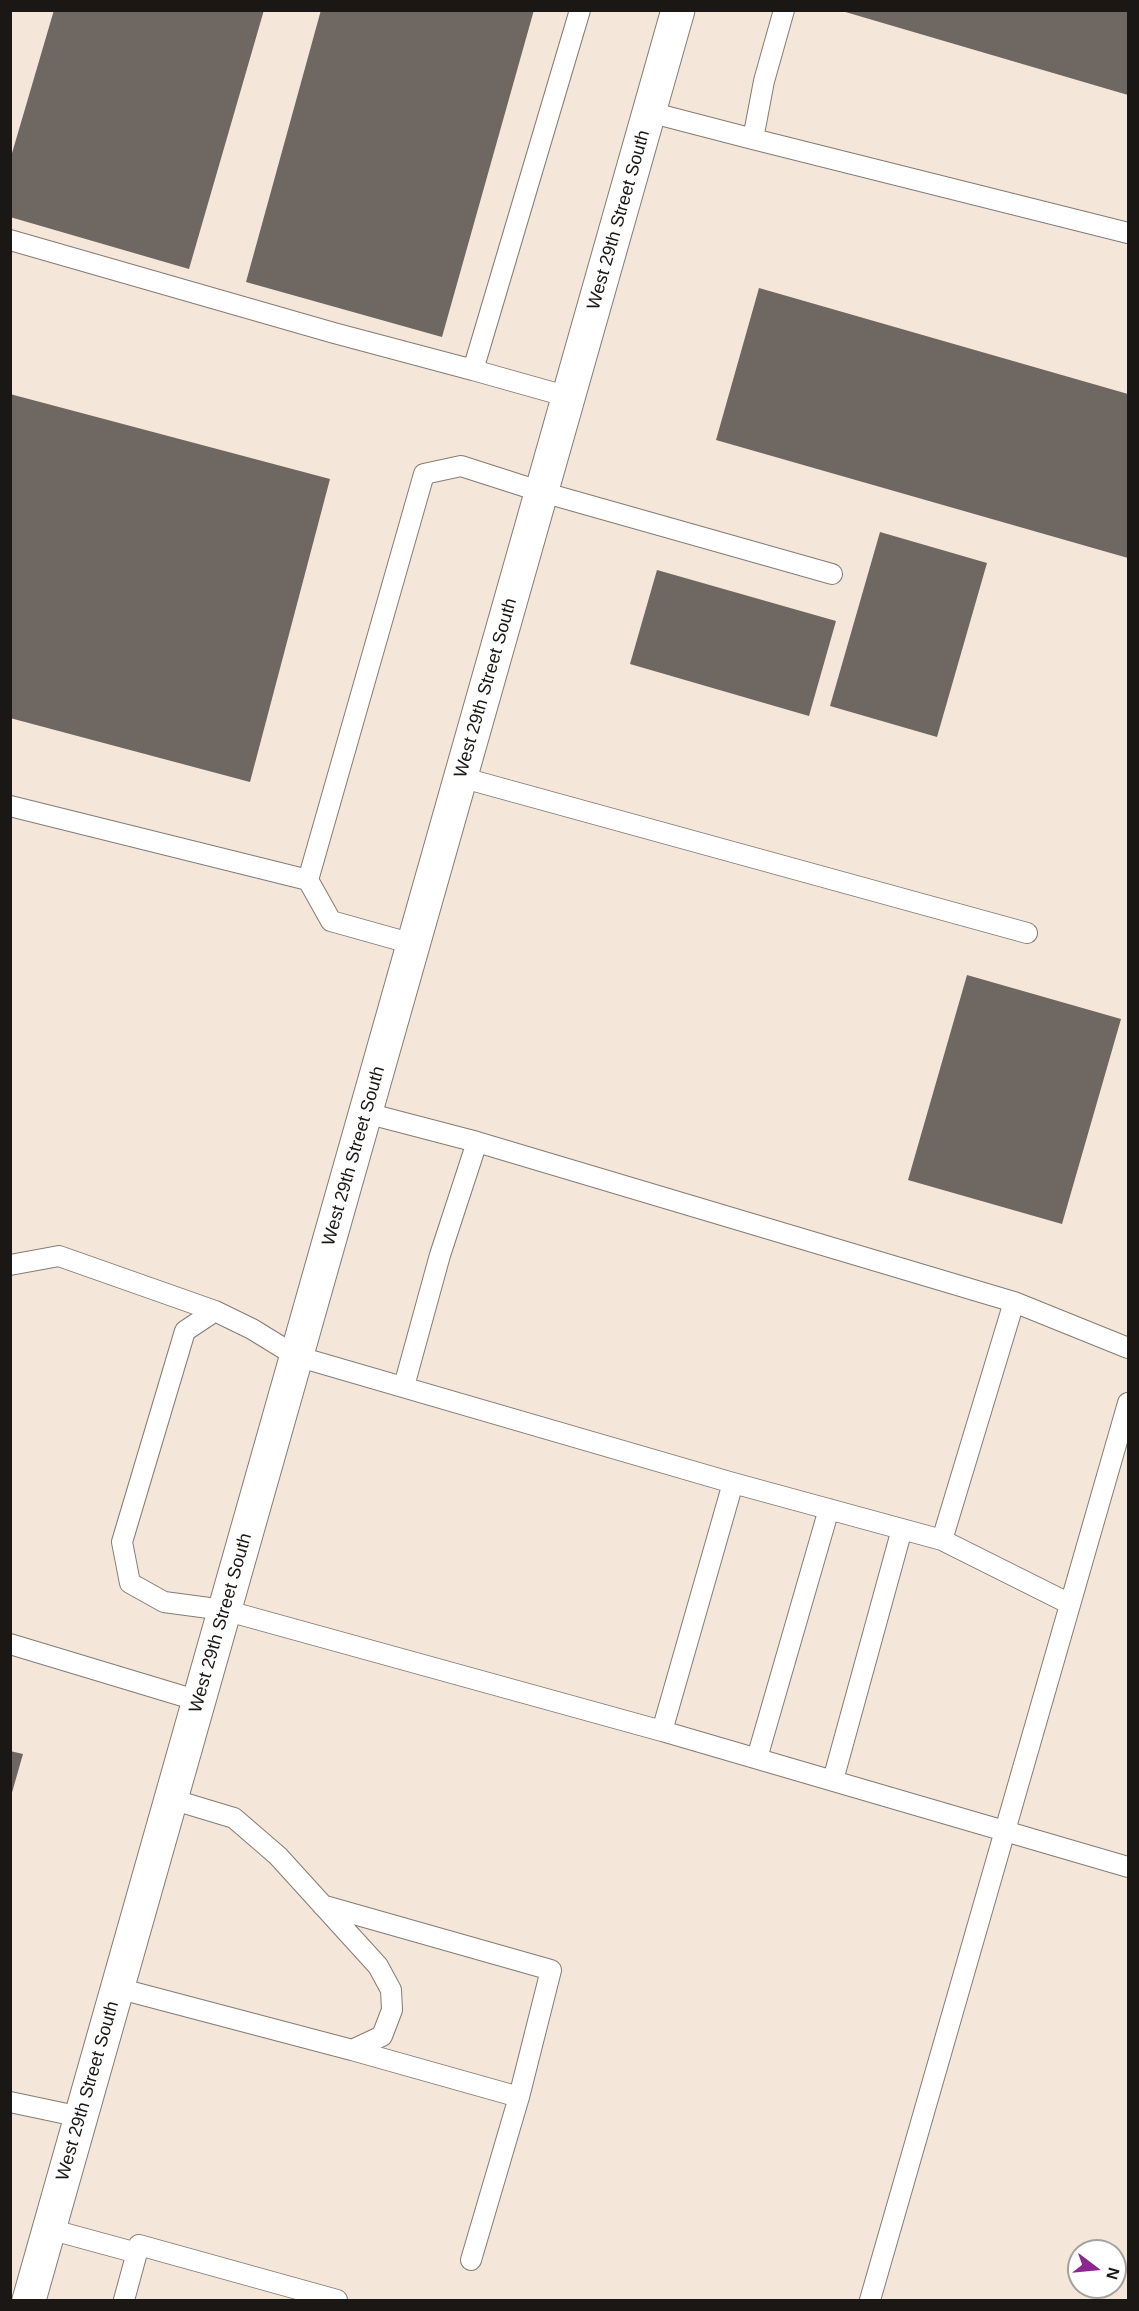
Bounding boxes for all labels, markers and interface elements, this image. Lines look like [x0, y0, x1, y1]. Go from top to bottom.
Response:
street label: West 29th Street South [583, 128, 655, 312]
street label: West 29th Street South [450, 596, 522, 780]
street label: West 29th Street South [318, 1064, 390, 1248]
street label: West 29th Street South [185, 1531, 257, 1715]
street label: West 29th Street South [52, 1999, 124, 2183]
north arrow [1067, 2239, 1127, 2299]
text: N [1103, 2266, 1123, 2281]

